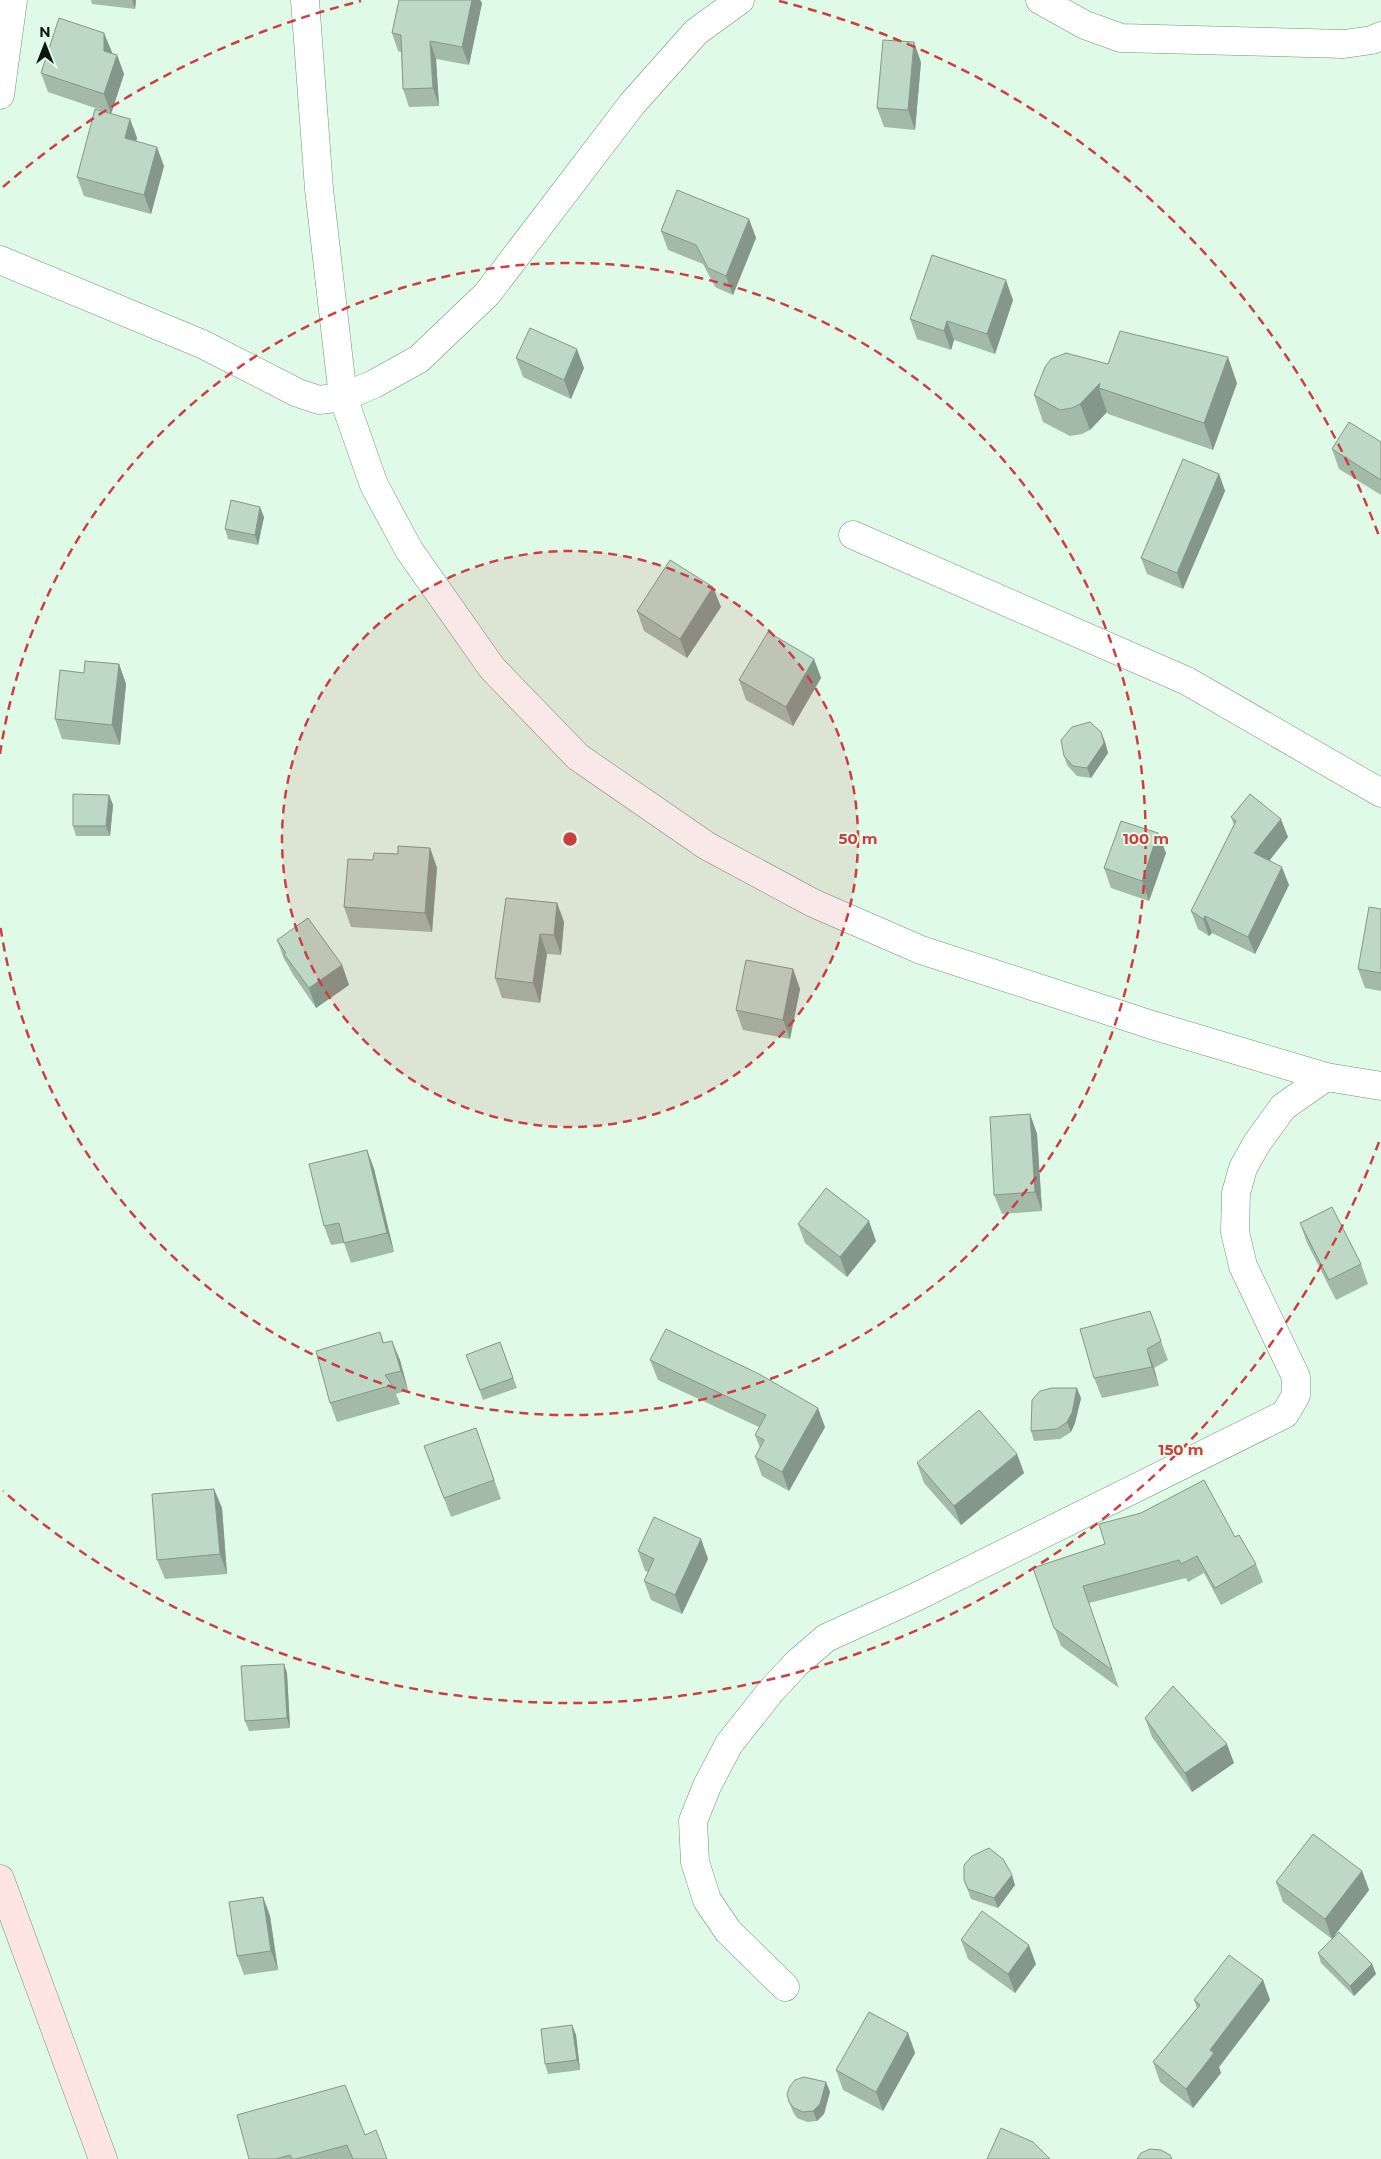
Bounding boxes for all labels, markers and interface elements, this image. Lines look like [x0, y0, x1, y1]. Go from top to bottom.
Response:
north arrow [20, 20, 70, 70]
text: N [39, 23, 51, 41]
text: 50 m [838, 829, 878, 848]
text: 100 m [1123, 829, 1169, 848]
centre of rings [561, 830, 579, 848]
text: 150 m [1159, 1440, 1203, 1459]

